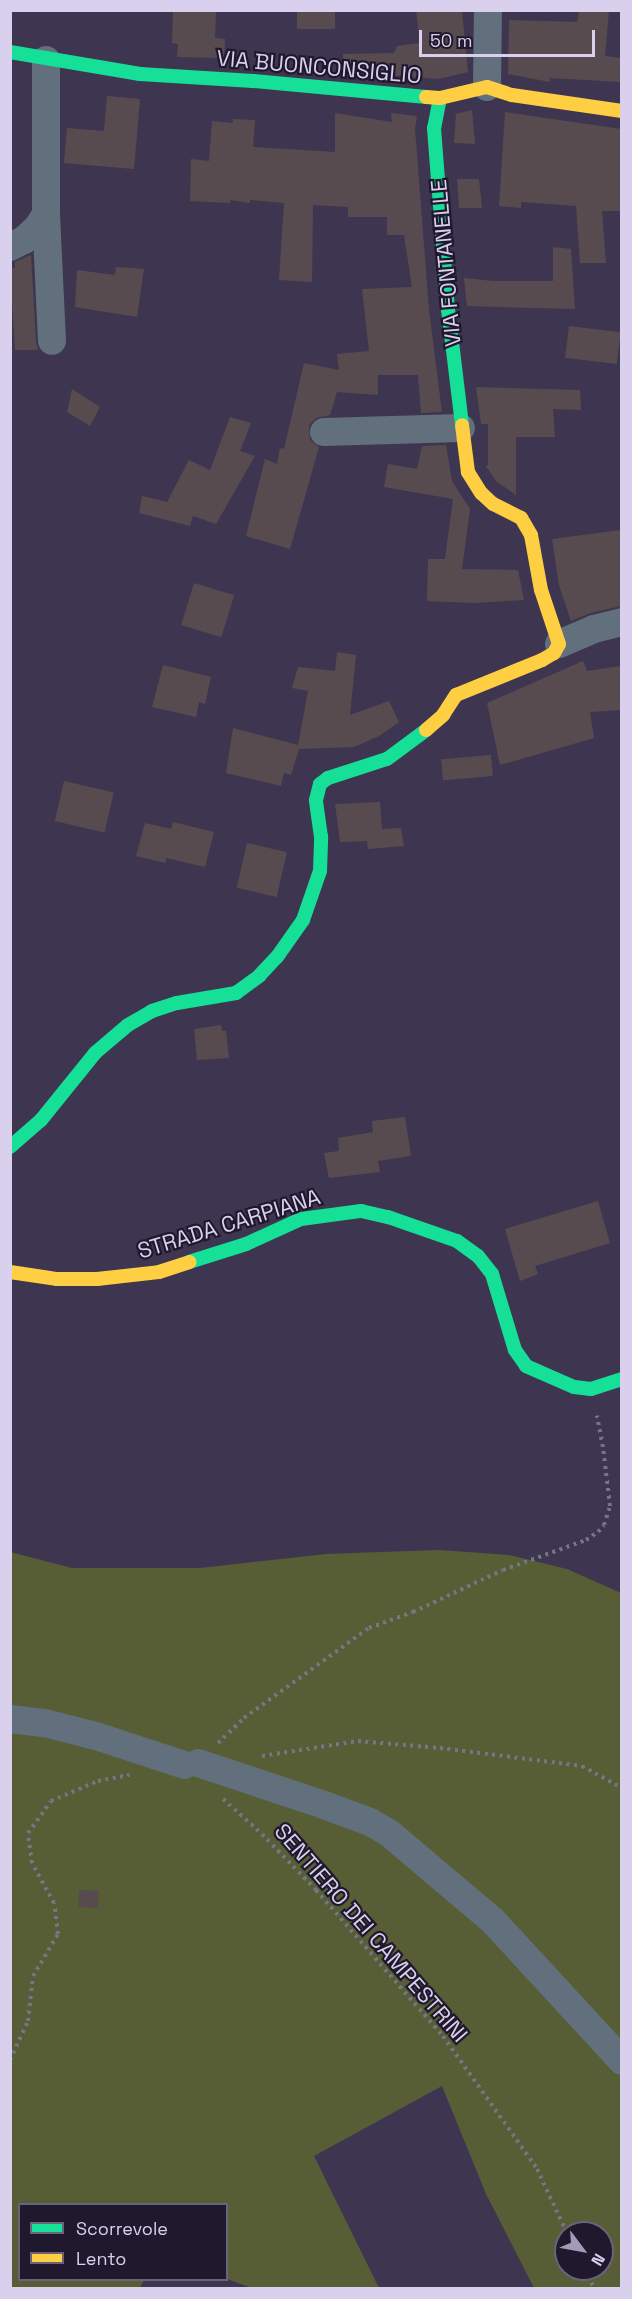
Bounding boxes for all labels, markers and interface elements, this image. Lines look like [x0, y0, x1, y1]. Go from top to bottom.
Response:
scale bar [422, 18, 598, 56]
text: 50 m [430, 29, 472, 52]
street label: VIA BUONCONSIGLIO [215, 45, 423, 89]
street label: VIA FONTANELLE [426, 178, 466, 348]
street label: STRADA CARPIANA [134, 1184, 324, 1264]
street label: SENTIERO DEI CAMPESTRINI [269, 1818, 473, 2048]
legend [18, 2203, 228, 2281]
text: Scorrevole [76, 2217, 168, 2240]
north arrow [554, 2221, 614, 2281]
text: Lento [76, 2247, 126, 2270]
text: N [586, 2250, 610, 2270]

